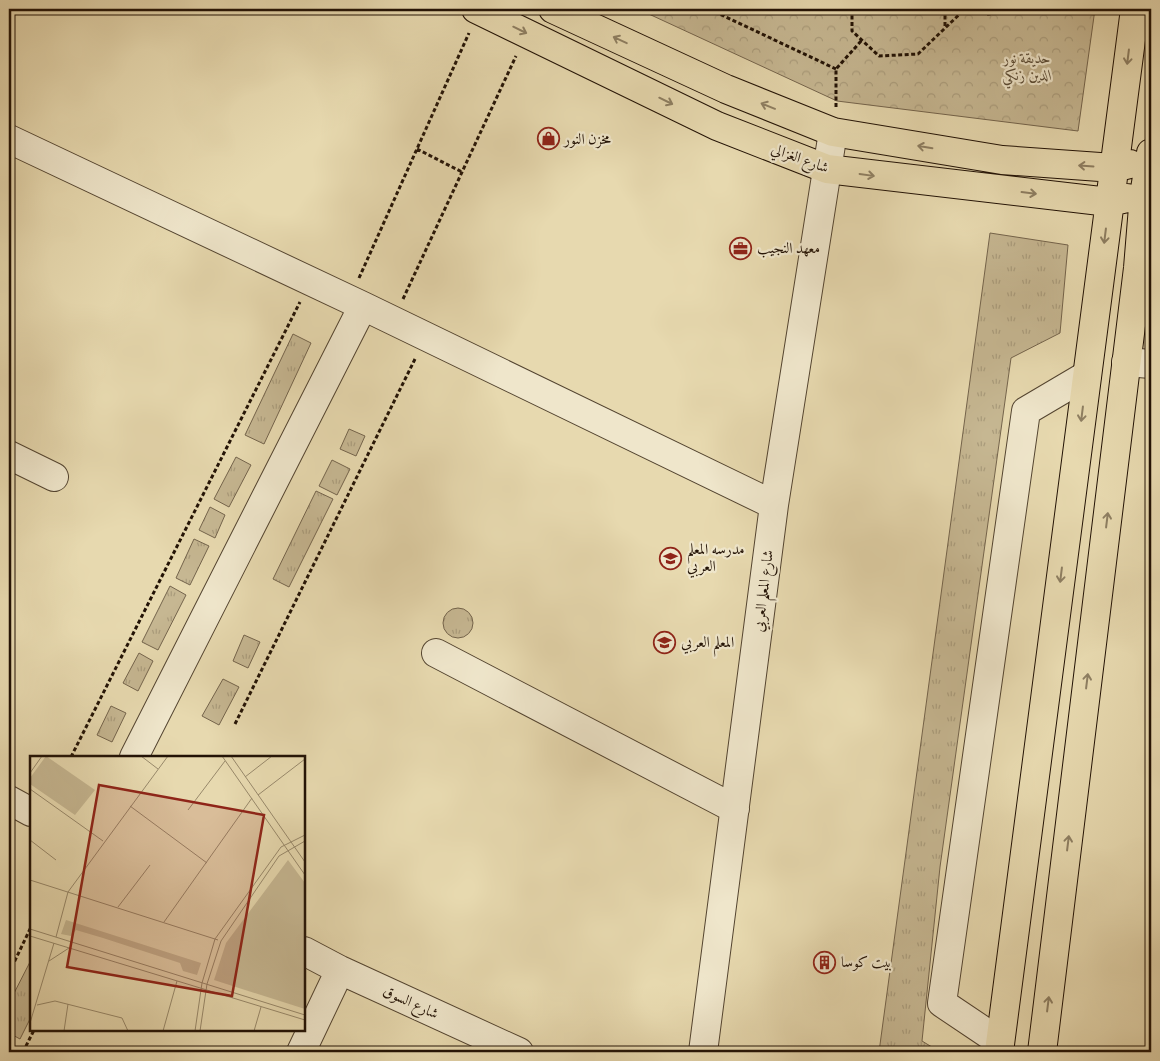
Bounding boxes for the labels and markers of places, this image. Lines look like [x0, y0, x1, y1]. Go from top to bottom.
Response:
shop icon: مخزن النور [536, 127, 560, 151]
place label: مخزن النور [562, 130, 611, 149]
office icon: معهد النجيب [729, 236, 753, 260]
place label: معهد النجيب [757, 239, 820, 258]
place label: مدرسه المعلم العربي [687, 540, 745, 578]
school or university icon: مدرسه المعلم العربي [659, 546, 683, 570]
school or university icon: المعلم العربي [653, 630, 677, 654]
place label: المعلم العربي [681, 633, 734, 657]
building icon: بيت كوسا [813, 950, 837, 974]
place label: بيت كوسا [841, 953, 892, 971]

